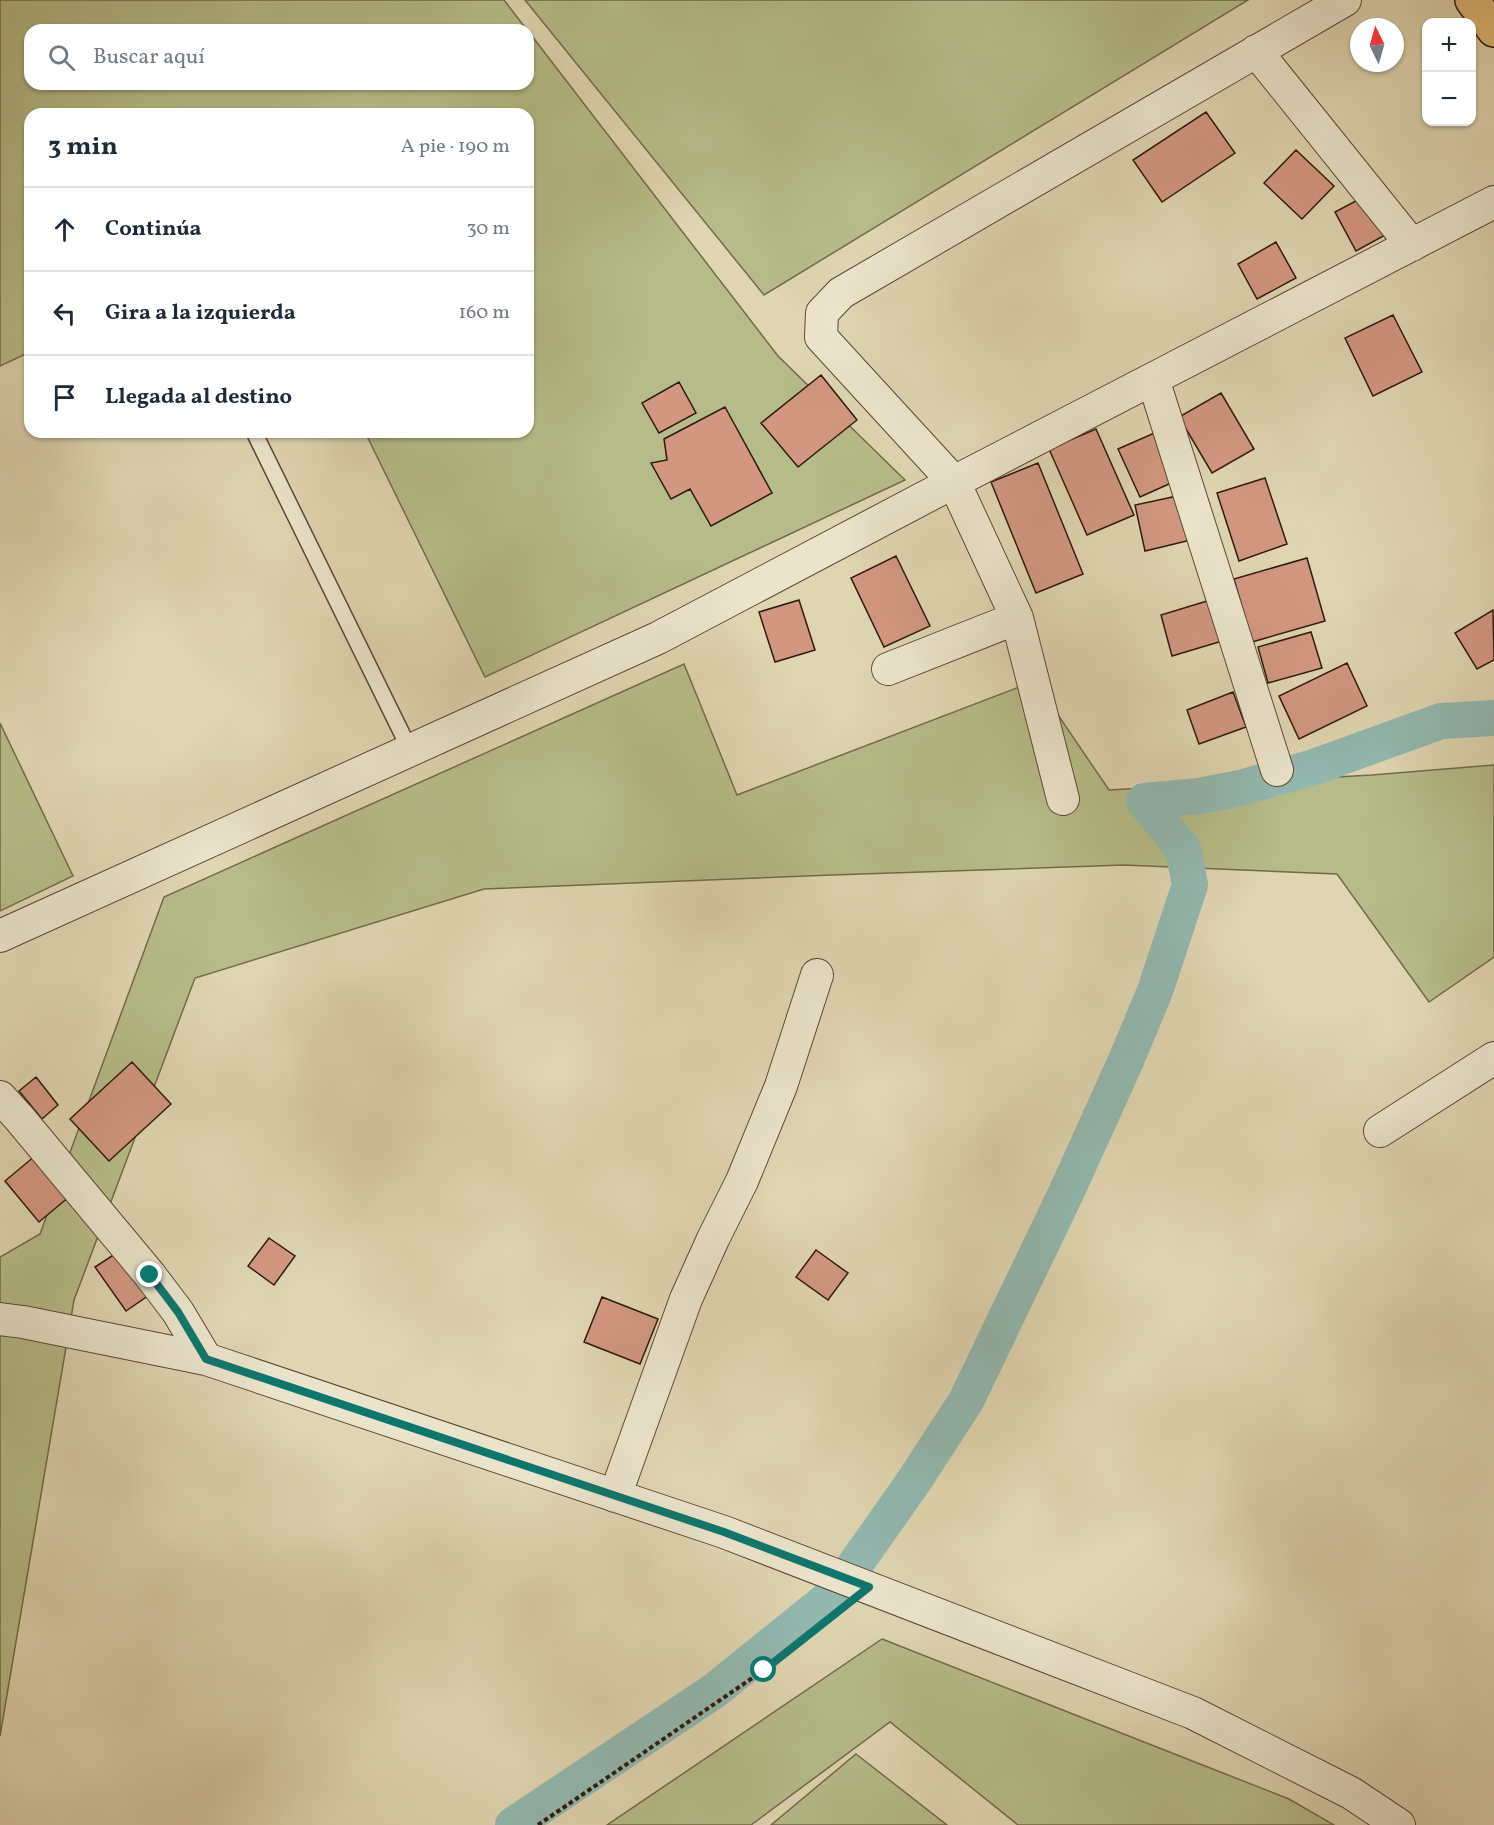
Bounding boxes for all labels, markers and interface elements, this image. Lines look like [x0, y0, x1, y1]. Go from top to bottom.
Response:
north arrow [1350, 18, 1404, 72]
map controls [1422, 18, 1476, 126]
button: + [1422, 18, 1476, 72]
search box [24, 24, 534, 90]
icon: search [45, 41, 78, 74]
text: Buscar aquí [93, 42, 205, 73]
button: − [1422, 72, 1476, 126]
text: 3 min [48, 129, 118, 165]
text: A pie · 190 m [401, 133, 510, 161]
icon: ahead [48, 213, 81, 246]
text: Continúa [105, 214, 202, 245]
text: 30 m [466, 215, 510, 243]
icon: left [48, 297, 81, 330]
text: Gira a la izquierda [105, 298, 296, 329]
text: 160 m [458, 299, 510, 327]
icon: arrive [48, 381, 81, 414]
text: Llegada al destino [105, 382, 292, 413]
route end [136, 1261, 162, 1287]
route start [750, 1656, 776, 1682]

